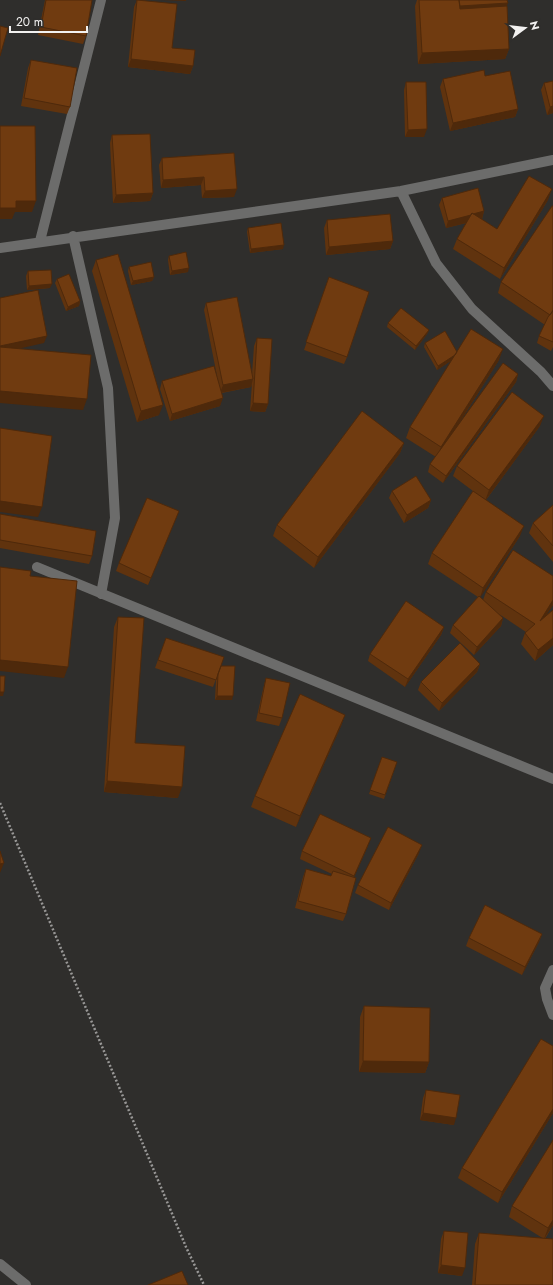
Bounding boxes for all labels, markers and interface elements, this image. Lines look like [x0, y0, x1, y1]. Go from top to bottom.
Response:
scale bar [10, 8, 87, 34]
north arrow [505, 8, 545, 48]
text: 20 m [16, 13, 43, 31]
text: N [526, 19, 544, 32]

